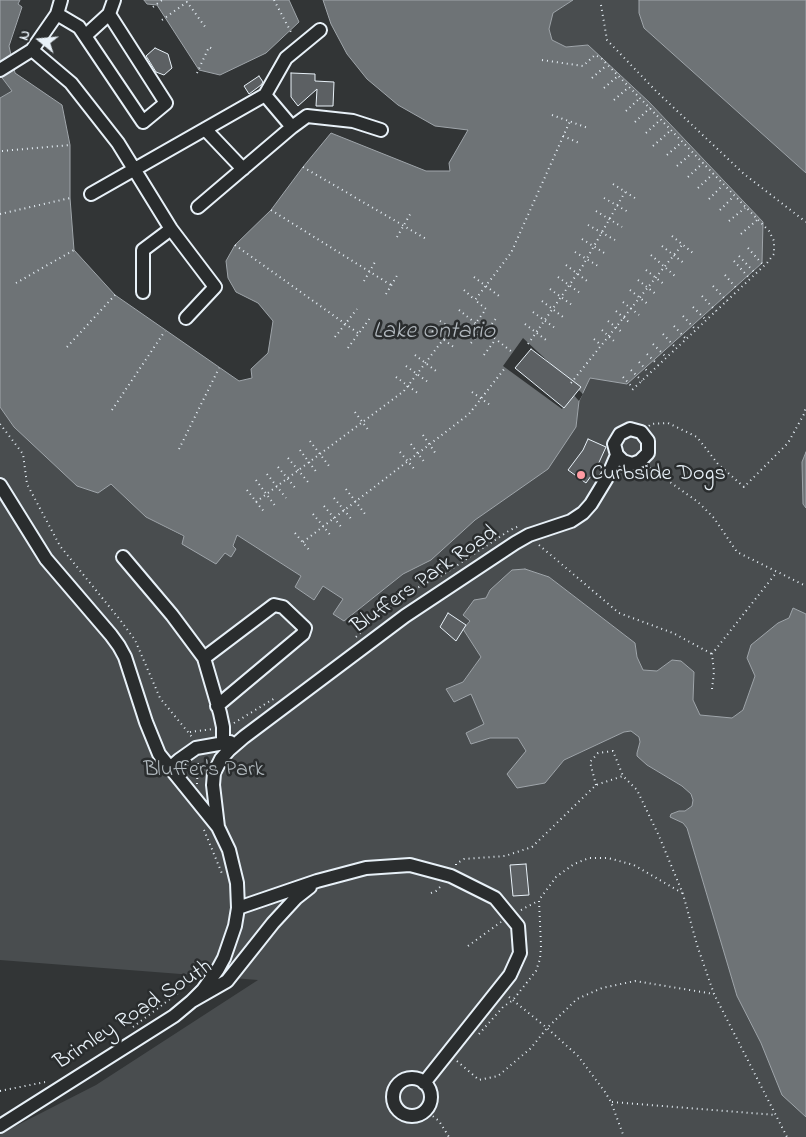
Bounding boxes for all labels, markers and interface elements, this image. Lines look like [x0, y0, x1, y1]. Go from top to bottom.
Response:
north arrow [15, 15, 65, 65]
text: N [14, 28, 37, 43]
water label: Lake Ontario [373, 319, 495, 347]
place label: Curbside Dogs [591, 462, 726, 488]
marker: Curbside Dogs [575, 469, 587, 481]
street label: Bluffers Park Road [347, 521, 503, 641]
park label: Bluffer's Park [144, 758, 264, 784]
street label: Brimley Road South [50, 955, 218, 1077]

